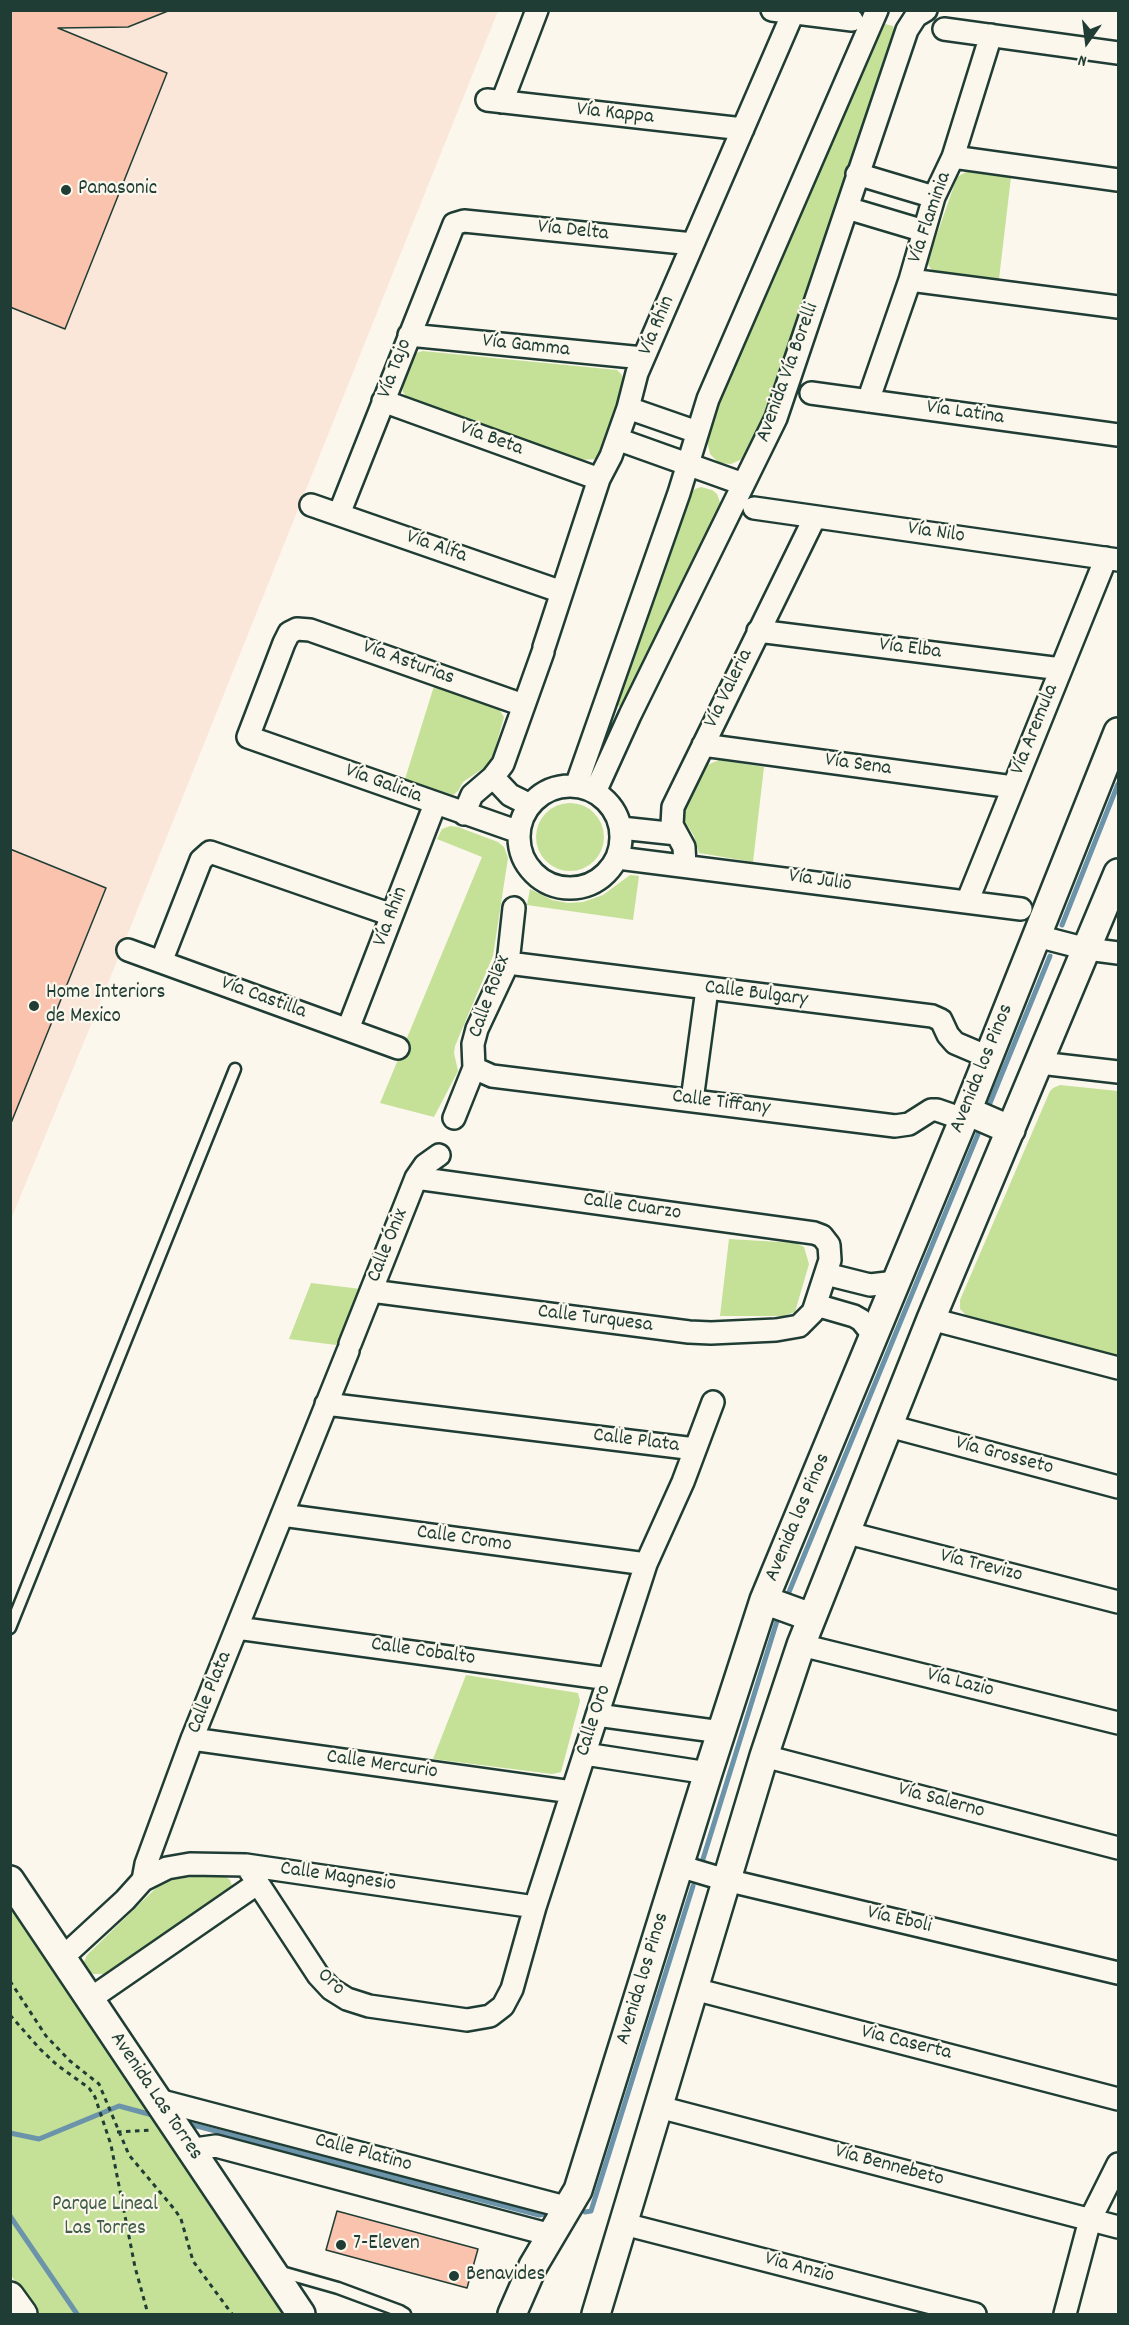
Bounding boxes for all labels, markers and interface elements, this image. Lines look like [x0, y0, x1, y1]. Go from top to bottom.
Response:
north arrow [1057, 12, 1117, 72]
text: N [1076, 48, 1089, 72]
street label: Vía Kappa [575, 98, 655, 132]
street label: Vía Flaminia [904, 169, 958, 267]
place label: Panasonic [78, 177, 157, 203]
marker: Panasonic [59, 183, 73, 197]
street label: Vía Delta [536, 216, 610, 248]
street label: Vía Rhin [634, 293, 682, 359]
street label: Avenida Vía Borelli [752, 300, 826, 446]
street label: Vía Gamma [481, 330, 571, 364]
street label: Vía Tajo [373, 336, 419, 402]
street label: Vía Latina [925, 396, 1005, 432]
street label: Vía Beta [456, 417, 526, 463]
street label: Vía Nilo [906, 518, 966, 550]
street label: Vía Alfa [402, 526, 470, 570]
street label: Vía Elba [878, 634, 942, 666]
street label: Vía Asturias [359, 636, 457, 692]
street label: Vía Valeria [700, 646, 760, 732]
street label: Vía Aremula [1006, 681, 1066, 779]
street label: Vía Sena [823, 749, 893, 783]
street label: Vía Galicia [341, 759, 425, 811]
street label: Vía Julio [787, 865, 853, 899]
street label: Vía Rhin [369, 884, 415, 950]
street label: Calle Rolex [464, 952, 518, 1042]
street label: Vía Castilla [217, 972, 309, 1026]
street label: Calle Bulgary [703, 976, 809, 1014]
place label: Home Interiors de Mexico [46, 981, 165, 1031]
marker: Home Interiors de Mexico [27, 999, 41, 1013]
street label: Avenida los Pinos [946, 1001, 1020, 1137]
street label: Calle Tiffany [670, 1085, 772, 1123]
street label: Calle Cuarzo [581, 1189, 683, 1227]
street label: Calle Ónix [363, 1206, 415, 1286]
street label: Calle Turquesa [536, 1300, 654, 1340]
street label: Calle Plata [592, 1424, 680, 1460]
street label: Vía Grosseto [952, 1432, 1056, 1482]
street label: Avenida los Pinos [761, 1450, 837, 1586]
street label: Calle Cromo [415, 1521, 513, 1559]
street label: Vía Trevizo [937, 1545, 1025, 1589]
street label: Calle Cobalto [369, 1633, 477, 1673]
street label: Calle Plata [183, 1648, 239, 1738]
street label: Vía Lazio [924, 1664, 996, 1704]
street label: Calle Oro [572, 1682, 618, 1760]
street label: Calle Mercurio [325, 1746, 439, 1786]
street label: Vía Salerno [895, 1778, 987, 1826]
street label: Calle Magnesio [279, 1857, 397, 1899]
street label: Vía Eboli [864, 1901, 934, 1941]
street label: Avenida los Pinos [612, 1910, 676, 2048]
street label: Oro [311, 1964, 349, 2002]
street label: Via Caserta [858, 2021, 954, 2067]
street label: Avenida Las Torres [103, 2028, 207, 2166]
street label: Calle Platino [312, 2129, 414, 2179]
street label: Vía Bennebeto [832, 2140, 946, 2194]
park label: Parque Lineal Las Torres [52, 2193, 158, 2243]
place label: 7-Eleven [353, 2232, 420, 2258]
marker: 7-Eleven [334, 2238, 348, 2252]
street label: Via Anzio [761, 2248, 837, 2290]
place label: Benavides [466, 2263, 545, 2289]
marker: Benavides [447, 2269, 461, 2283]

